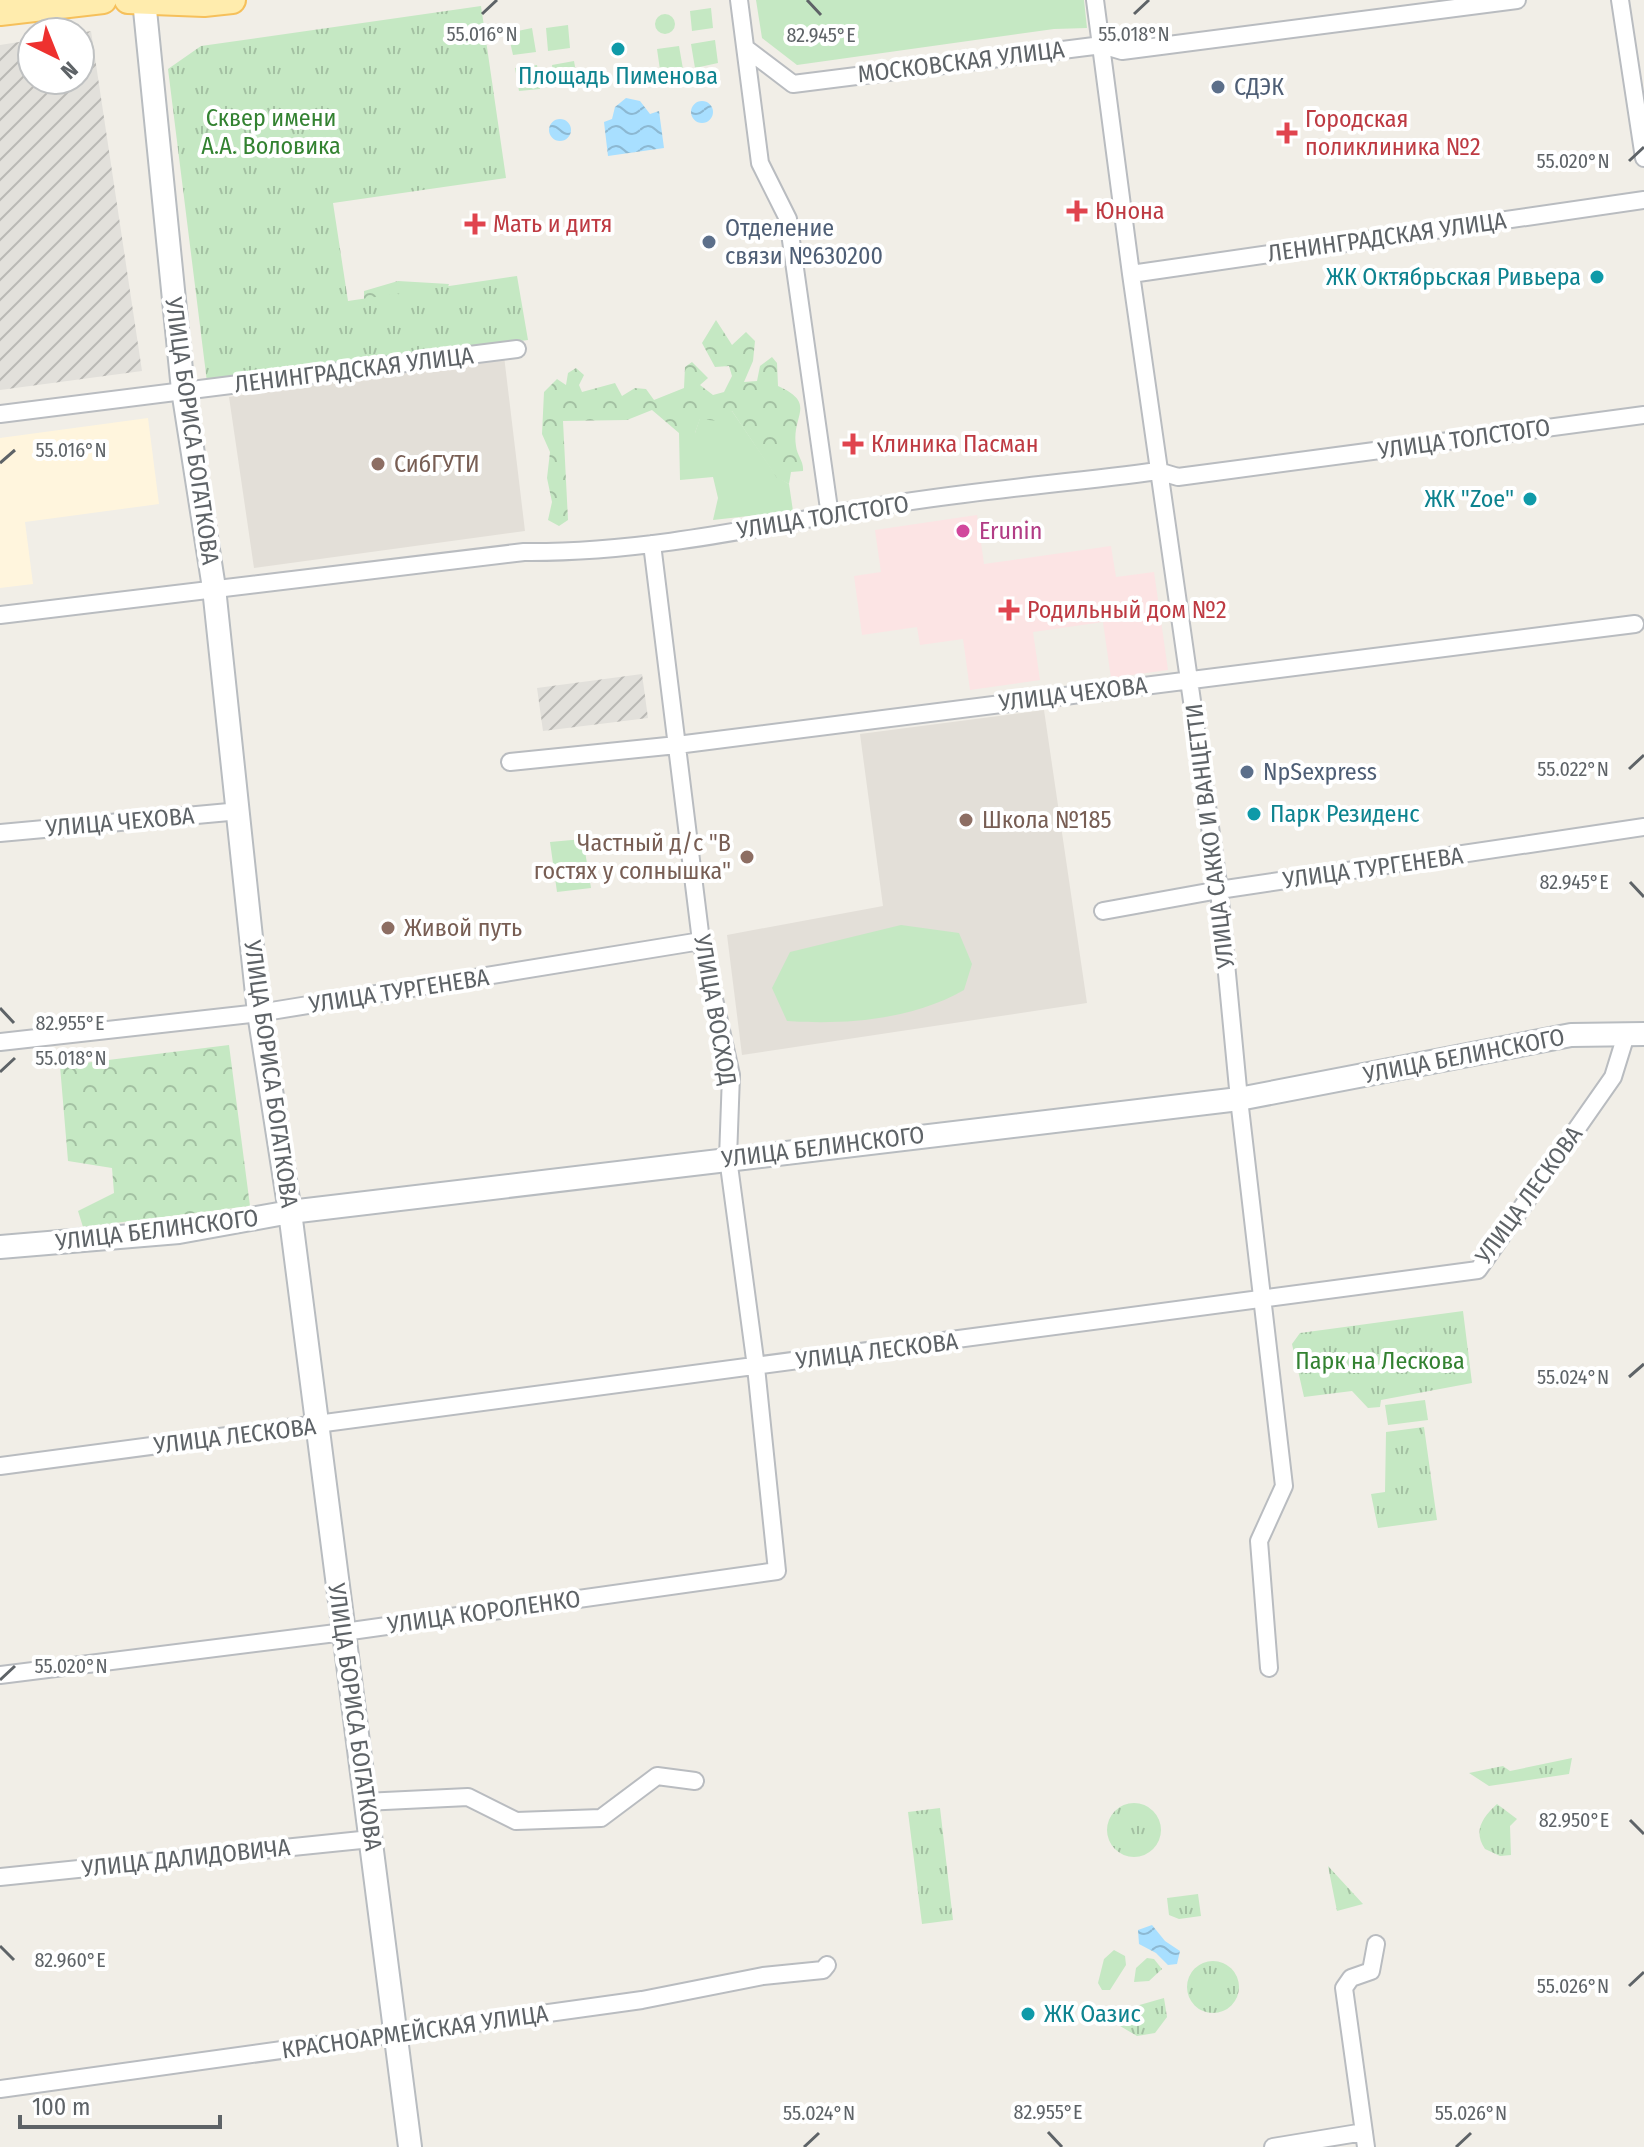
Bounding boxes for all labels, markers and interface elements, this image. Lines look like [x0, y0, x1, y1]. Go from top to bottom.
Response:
north arrow [16, 16, 96, 96]
text: 55.016°N [446, 22, 518, 46]
text: 55.018°N [1098, 22, 1170, 46]
text: 82.945°E [786, 23, 856, 47]
street label: МОСКОВСКАЯ УЛИЦА [856, 35, 1066, 89]
marker: Площадь Пименова [609, 40, 627, 58]
text: N [55, 56, 83, 85]
place label: Площадь Пименова [518, 62, 718, 90]
place label: СДЭК [1234, 73, 1284, 101]
marker: СДЭК [1209, 78, 1227, 96]
park label: Cквер имени А.А. Воловика [201, 104, 341, 160]
place label: Городская поликлиника №2 [1305, 105, 1481, 161]
marker: Городская поликлиника №2 [1276, 122, 1298, 144]
text: 55.020°N [1536, 149, 1610, 173]
place label: Юнона [1095, 197, 1165, 225]
marker: Юнона [1066, 200, 1088, 222]
street label: ЛЕНИНГРАДСКАЯ УЛИЦА [1266, 206, 1508, 268]
place label: Мать и дитя [493, 210, 613, 238]
marker: Мать и дитя [464, 213, 486, 235]
place label: Отделение связи №630200 [725, 214, 883, 270]
marker: Отделение связи №630200 [700, 233, 718, 251]
place label: ЖК Октябрьская Ривьера [1326, 263, 1581, 291]
marker: ЖК Октябрьская Ривьера [1588, 268, 1606, 286]
street label: УЛИЦА БОРИСА БОГАТКОВА [159, 294, 225, 567]
street label: ЛЕНИНГРАДСКАЯ УЛИЦА [233, 341, 475, 399]
street label: УЛИЦА ТОЛСТОГО [1375, 413, 1552, 465]
place label: Клиника Пасман [871, 430, 1039, 458]
marker: Клиника Пасман [842, 433, 864, 455]
text: 55.016°N [35, 438, 107, 462]
place label: СибГУТИ [394, 450, 480, 478]
marker: СибГУТИ [369, 455, 387, 473]
place label: ЖК "Zoe" [1425, 485, 1514, 513]
street label: УЛИЦА ТОЛСТОГО [734, 490, 911, 545]
marker: ЖК "Zoe" [1521, 490, 1539, 508]
place label: Erunin [979, 517, 1042, 545]
marker: Erunin [954, 522, 972, 540]
place label: Родильный дом №2 [1027, 596, 1227, 624]
marker: Родильный дом №2 [998, 599, 1020, 621]
street label: УЛИЦА ЧЕХОВА [996, 671, 1149, 717]
street label: УЛИЦА САККО И ВАНЦЕТТИ [1180, 702, 1240, 971]
text: 55.022°N [1537, 757, 1609, 781]
place label: NpSexpress [1263, 758, 1377, 786]
marker: NpSexpress [1238, 763, 1256, 781]
place label: Парк Резиденс [1270, 800, 1420, 828]
street label: УЛИЦА ЧЕХОВА [44, 802, 196, 843]
marker: Парк Резиденс [1245, 805, 1263, 823]
place label: Школа №185 [982, 806, 1111, 834]
marker: Школа №185 [957, 811, 975, 829]
place label: Частный д/c "В гостях у солнышка" [534, 829, 731, 885]
street label: УЛИЦА ТУРГЕНЕВА [1280, 841, 1465, 895]
marker: Частный д/c "В гостях у солнышка" [738, 848, 756, 866]
text: 82.945°E [1539, 870, 1609, 894]
place label: Живой путь [404, 914, 522, 942]
marker: Живой путь [379, 919, 397, 937]
street label: УЛИЦА ВОСХОД [688, 932, 742, 1087]
street label: УЛИЦА БОРИСА БОГАТКОВА [238, 937, 304, 1210]
street label: УЛИЦА ТУРГЕНЕВА [306, 963, 491, 1019]
text: 82.955°E [36, 1011, 104, 1035]
street label: УЛИЦА БЕЛИНСКОГО [1360, 1023, 1567, 1089]
text: 55.018°N [35, 1046, 107, 1070]
street label: УЛИЦА БЕЛИНСКОГО [719, 1121, 926, 1173]
street label: УЛИЦА ЛЕСКОВА [1469, 1121, 1588, 1270]
street label: УЛИЦА БЕЛИНСКОГО [53, 1204, 260, 1256]
street label: УЛИЦА ЛЕСКОВА [793, 1327, 960, 1375]
park label: Парк на Лескова [1295, 1347, 1465, 1375]
text: 55.024°N [1537, 1365, 1609, 1389]
street label: УЛИЦА ЛЕСКОВА [151, 1412, 318, 1460]
street label: УЛИЦА БОРИСА БОГАТКОВА [322, 1580, 388, 1853]
street label: УЛИЦА КОРОЛЕНКО [385, 1585, 582, 1640]
text: 55.020°N [34, 1654, 108, 1678]
text: 82.950°E [1539, 1808, 1609, 1832]
street label: УЛИЦА ДАЛИДОВИЧА [80, 1833, 292, 1883]
text: 82.960°E [34, 1948, 106, 1972]
text: 55.026°N [1537, 1974, 1609, 1998]
street label: КРАСНОАРМЕЙСКАЯ УЛИЦА [280, 1999, 550, 2065]
place label: ЖК Оазис [1044, 2000, 1141, 2028]
marker: ЖК Оазис [1019, 2005, 1037, 2023]
scale bar [20, 2079, 220, 2129]
text: 100 m [32, 2093, 90, 2121]
text: 82.955°E [1014, 2100, 1082, 2124]
text: 55.024°N [783, 2101, 855, 2125]
text: 55.026°N [1435, 2101, 1507, 2125]

